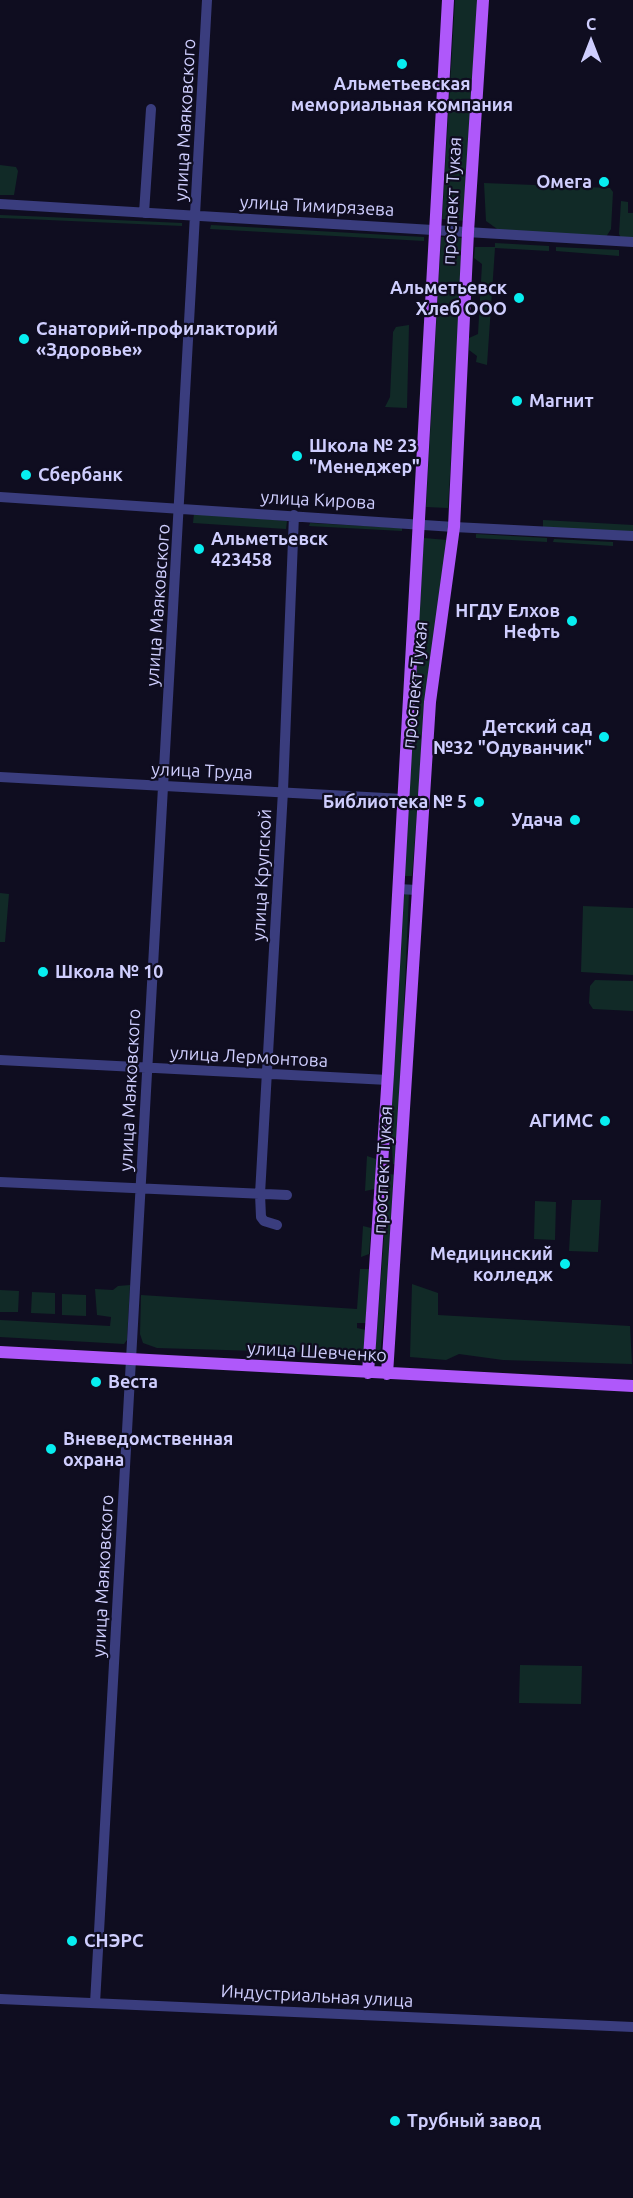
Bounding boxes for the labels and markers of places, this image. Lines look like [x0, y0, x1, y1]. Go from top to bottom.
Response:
marker: Альметьевская мемориальная компания [395, 57, 409, 71]
place label: Альметьевская мемориальная компания [291, 73, 513, 116]
place label: Омега [536, 171, 592, 193]
marker: Омега [597, 175, 611, 189]
place label: Альметьевск Хлеб ООО [390, 277, 507, 320]
marker: Альметьевск Хлеб ООО [512, 291, 526, 305]
place label: Санаторий-профилакторий «Здоровье» [36, 318, 278, 360]
marker: Санаторий-профилакторий «Здоровье» [17, 332, 31, 346]
place label: Магнит [529, 390, 593, 412]
marker: Магнит [510, 394, 524, 408]
place label: Школа № 23 "Менеджер" [309, 435, 420, 478]
marker: Школа № 23 "Менеджер" [290, 449, 304, 463]
place label: Сбербанк [38, 464, 123, 486]
marker: Сбербанк [19, 468, 33, 482]
place label: Альметьевск 423458 [211, 528, 328, 570]
marker: Альметьевск 423458 [192, 542, 206, 556]
place label: НГДУ Елхов Нефть [455, 600, 560, 642]
marker: НГДУ Елхов Нефть [565, 614, 579, 628]
place label: Детский сад №32 "Одуванчик" [433, 716, 592, 758]
marker: Детский сад №32 "Одуванчик" [597, 730, 611, 744]
place label: Библиотека № 5 [323, 791, 467, 813]
marker: Библиотека № 5 [472, 795, 486, 809]
place label: Удача [511, 809, 563, 831]
marker: Удача [568, 813, 582, 827]
place label: Школа № 10 [55, 961, 163, 983]
marker: Школа № 10 [36, 965, 50, 979]
place label: АГИМС [529, 1110, 593, 1132]
marker: АГИМС [598, 1114, 612, 1128]
place label: Медицинский колледж [430, 1243, 553, 1286]
marker: Медицинский колледж [558, 1257, 572, 1271]
place label: Веста [108, 1371, 158, 1393]
marker: Веста [89, 1375, 103, 1389]
place label: Вневедомственная охрана [63, 1428, 233, 1470]
marker: Вневедомственная охрана [44, 1442, 58, 1456]
place label: СНЭРС [84, 1930, 143, 1952]
marker: СНЭРС [65, 1934, 79, 1948]
place label: Трубный завод [407, 2110, 541, 2132]
marker: Трубный завод [388, 2114, 402, 2128]

